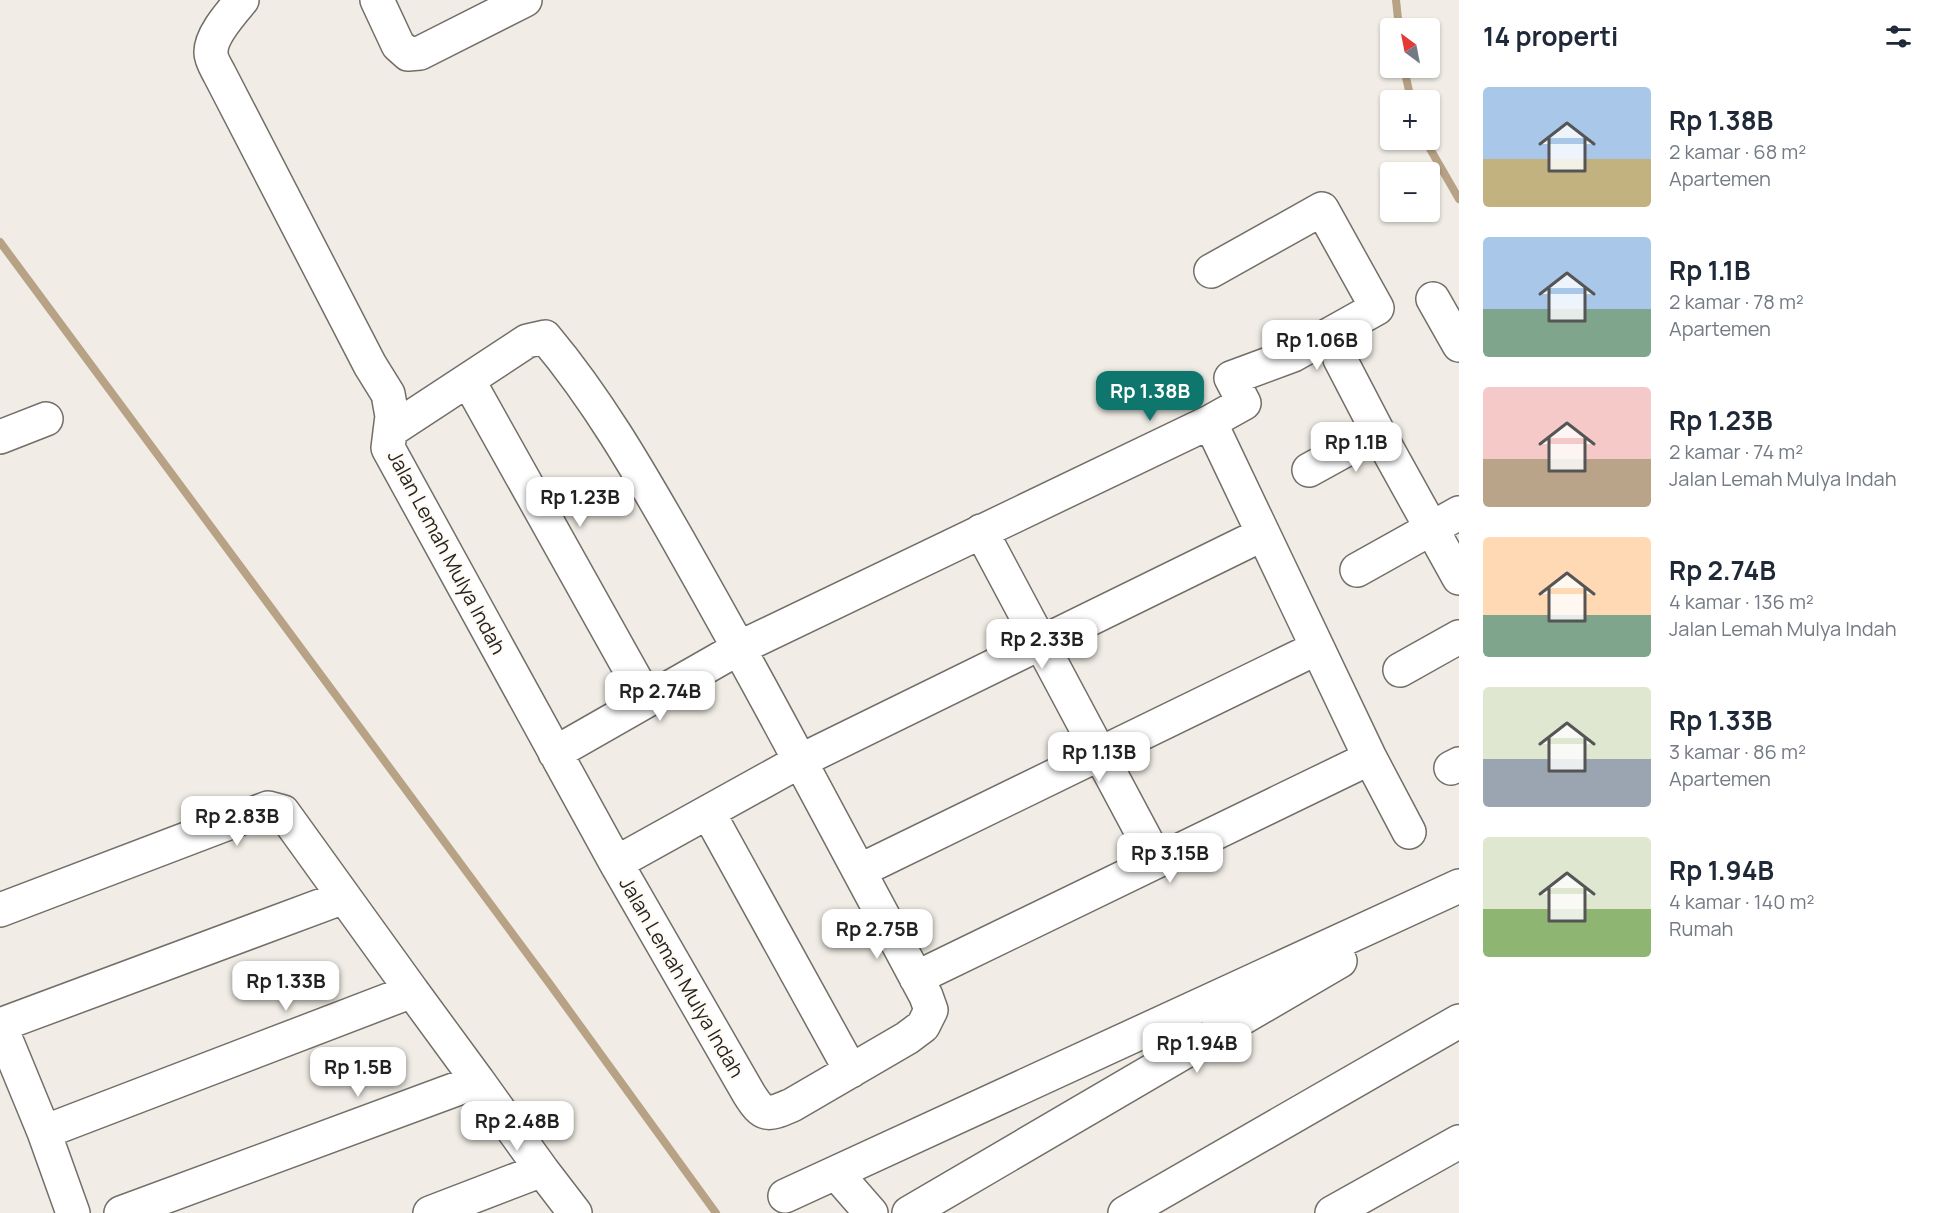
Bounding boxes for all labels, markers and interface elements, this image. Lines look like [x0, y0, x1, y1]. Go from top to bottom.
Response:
north arrow [1380, 18, 1440, 78]
map controls [1380, 18, 1440, 222]
text: 14 properti [1483, 18, 1618, 54]
icon: filters [1882, 20, 1915, 53]
button: + [1380, 90, 1440, 150]
text: Rp 1.38B [1669, 102, 1773, 138]
icon: home [1531, 111, 1603, 183]
text: 2 kamar · 68 m² [1669, 138, 1806, 165]
button: − [1380, 162, 1440, 222]
text: Apartemen [1669, 165, 1771, 192]
text: Rp 1.1B [1669, 252, 1750, 288]
icon: home [1531, 261, 1603, 333]
text: 2 kamar · 78 m² [1669, 288, 1804, 315]
text: Apartemen [1669, 315, 1771, 342]
pin: Rp 1.06B [1255, 320, 1379, 371]
text: Rp 1.06B [1276, 326, 1358, 353]
pin: Rp 1.38B [1088, 371, 1212, 422]
text: Rp 1.38B [1110, 377, 1190, 404]
text: Rp 1.23B [1669, 402, 1773, 438]
icon: home [1531, 411, 1603, 483]
pin: Rp 1.1B [1301, 422, 1411, 473]
text: Rp 1.1B [1325, 428, 1387, 455]
text: 2 kamar · 74 m² [1669, 438, 1803, 465]
street label: Jalan Lemah Mulya Indah [382, 445, 512, 659]
text: Jalan Lemah Mulya Indah [1669, 465, 1897, 492]
pin: Rp 1.23B [518, 477, 642, 528]
text: Rp 1.23B [540, 483, 620, 510]
text: Rp 2.74B [1669, 552, 1776, 588]
icon: home [1531, 561, 1603, 633]
text: 4 kamar · 136 m² [1669, 588, 1814, 615]
text: Jalan Lemah Mulya Indah [1669, 615, 1897, 642]
pin: Rp 2.33B [980, 619, 1104, 670]
text: Rp 2.33B [1000, 625, 1084, 652]
pin: Rp 2.74B [598, 671, 722, 722]
text: Rp 2.74B [619, 677, 701, 704]
text: Rp 1.33B [1669, 702, 1772, 738]
icon: home [1531, 711, 1603, 783]
pin: Rp 1.13B [1037, 732, 1161, 783]
text: Rp 1.13B [1062, 738, 1136, 765]
text: 3 kamar · 86 m² [1669, 738, 1806, 765]
text: Apartemen [1669, 765, 1771, 792]
pin: Rp 2.83B [175, 796, 299, 847]
text: Rp 2.83B [195, 802, 279, 829]
pin: Rp 3.15B [1108, 833, 1232, 884]
text: Rp 3.15B [1131, 839, 1209, 866]
text: Rp 1.94B [1669, 852, 1774, 888]
icon: home [1531, 861, 1603, 933]
street label: Jalan Lemah Mulya Indah [613, 872, 751, 1082]
text: 4 kamar · 140 m² [1669, 888, 1814, 915]
pin: Rp 2.75B [815, 909, 939, 960]
text: Rp 2.75B [836, 915, 918, 942]
text: Rumah [1669, 915, 1733, 942]
pin: Rp 1.33B [224, 961, 348, 1012]
text: Rp 1.33B [246, 967, 326, 994]
pin: Rp 1.94B [1135, 1023, 1259, 1074]
text: Rp 1.94B [1157, 1029, 1237, 1056]
pin: Rp 1.5B [303, 1047, 413, 1098]
text: Rp 1.5B [324, 1053, 392, 1080]
pin: Rp 2.48B [455, 1101, 579, 1152]
text: Rp 2.48B [475, 1107, 559, 1134]

